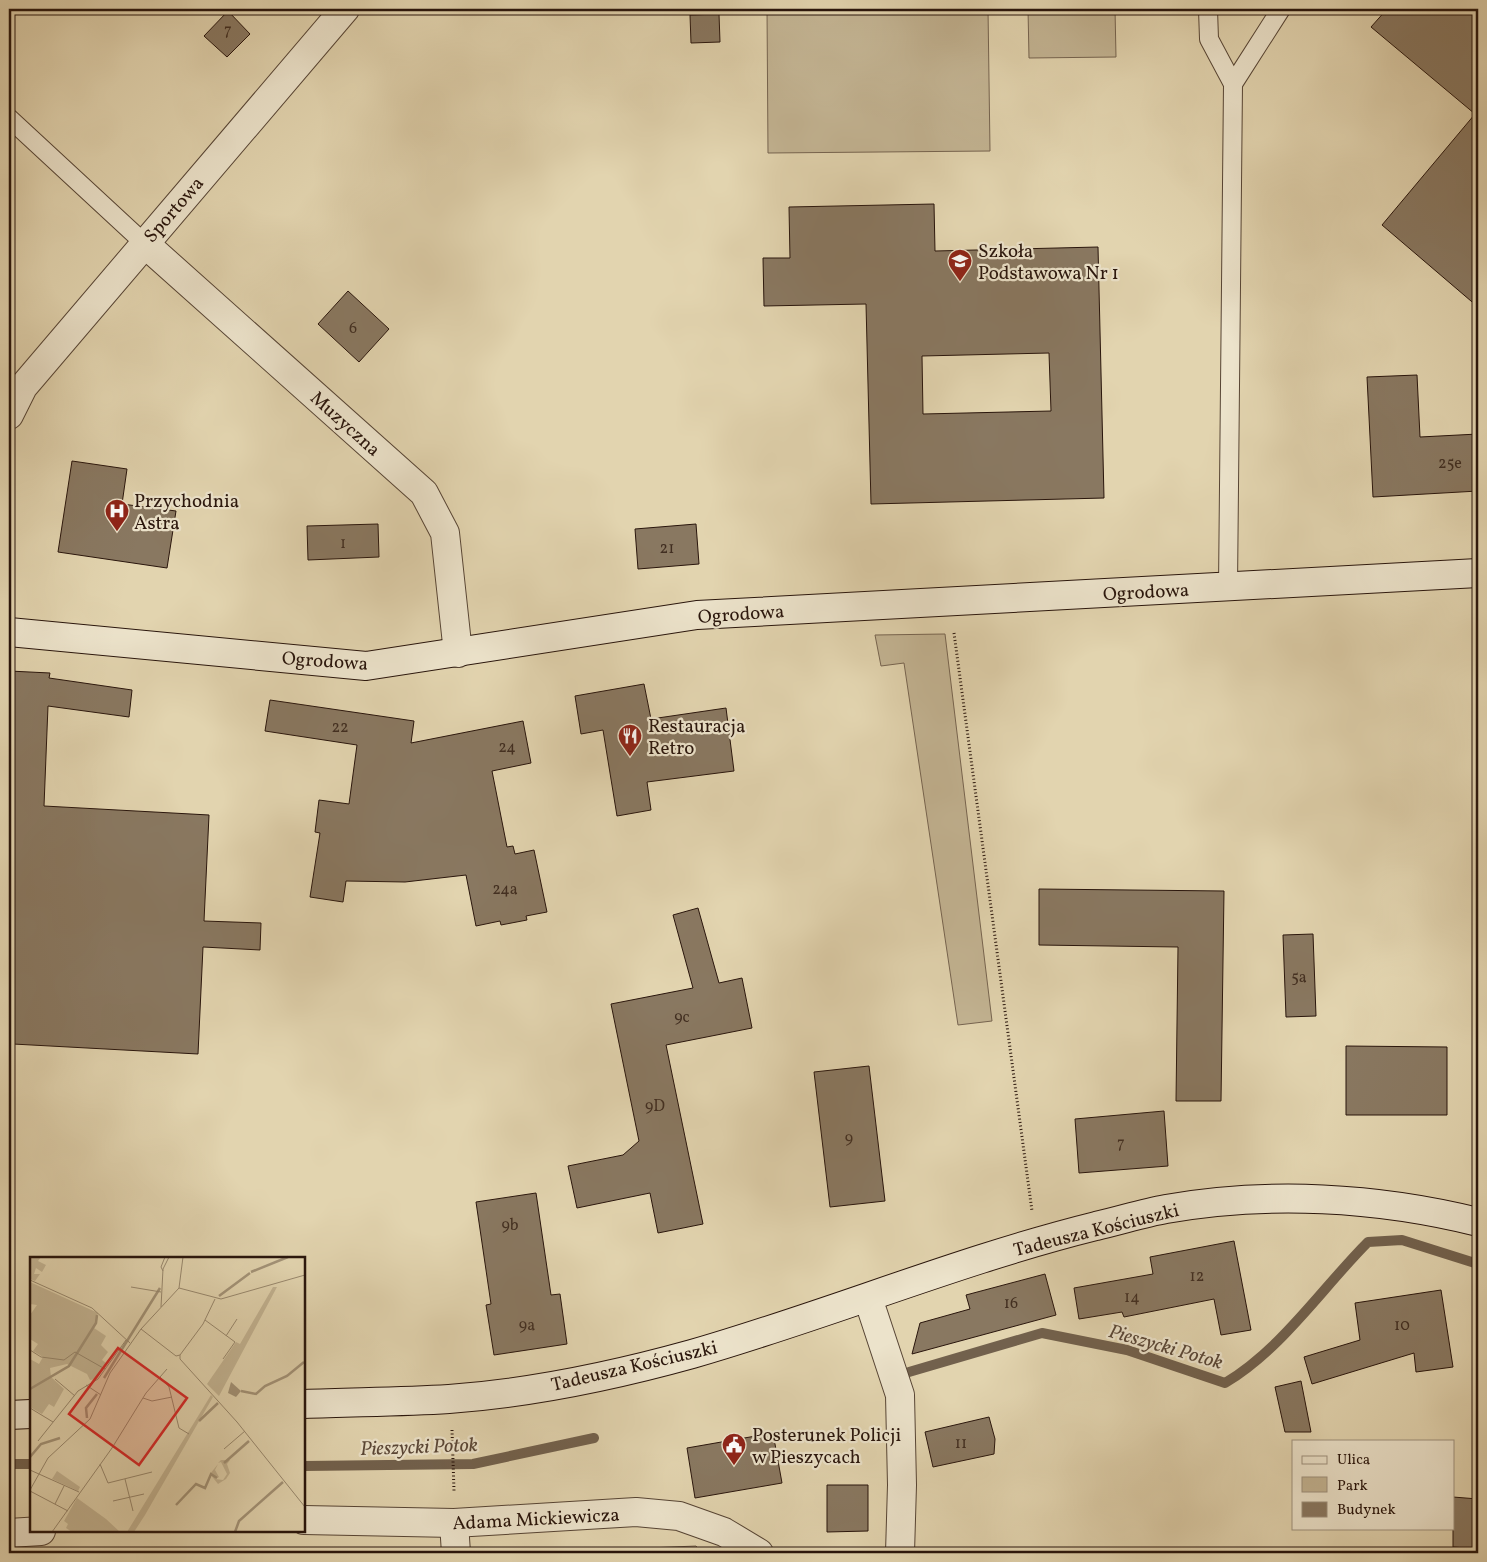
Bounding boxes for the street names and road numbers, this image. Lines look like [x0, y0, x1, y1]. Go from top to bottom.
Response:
street label: Sportowa [138, 172, 211, 249]
street label: Muzyczna [304, 386, 385, 463]
street label: Ogrodowa [1102, 578, 1190, 608]
street label: Ogrodowa [697, 599, 785, 631]
street label: Ogrodowa [281, 646, 369, 678]
street label: Tadeusza Kościuszki [1011, 1198, 1182, 1264]
street label: Tadeusza Kościuszki [549, 1335, 720, 1399]
street label: Adama Mickiewicza [452, 1503, 620, 1537]

